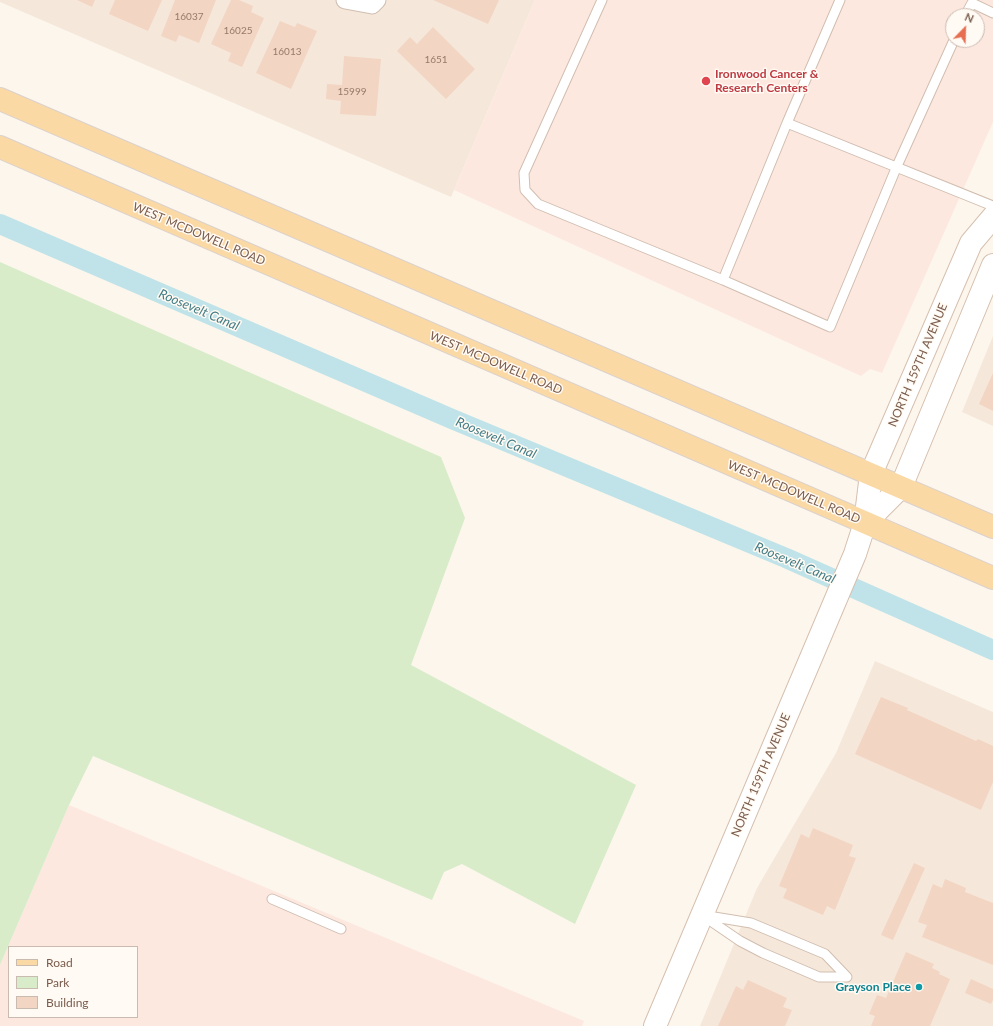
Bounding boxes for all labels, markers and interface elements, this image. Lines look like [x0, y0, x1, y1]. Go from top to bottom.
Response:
north arrow [945, 8, 985, 48]
text: N [963, 10, 976, 25]
house number: 16037 [175, 11, 203, 23]
house number: 16025 [224, 25, 252, 37]
house number: 16013 [273, 46, 301, 58]
house number: 1651 [424, 54, 448, 66]
place label: Ironwood Cancer & Research Centers [715, 67, 818, 95]
marker: Ironwood Cancer & Research Centers [700, 75, 712, 87]
house number: 15999 [338, 86, 366, 98]
street label: WEST MCDOWELL ROAD [131, 200, 267, 268]
water label: Roosevelt Canal [156, 286, 242, 334]
street label: NORTH 159TH AVENUE [885, 301, 951, 429]
street label: WEST MCDOWELL ROAD [428, 329, 564, 397]
water label: Roosevelt Canal [453, 414, 539, 462]
street label: WEST MCDOWELL ROAD [726, 458, 862, 526]
water label: Roosevelt Canal [752, 539, 838, 587]
street label: NORTH 159TH AVENUE [728, 711, 794, 839]
legend [8, 946, 138, 1018]
text: Road [46, 955, 73, 970]
text: Park [46, 975, 69, 990]
place label: Grayson Place [835, 980, 911, 994]
marker: Grayson Place [914, 982, 924, 992]
text: Building [46, 995, 89, 1010]

